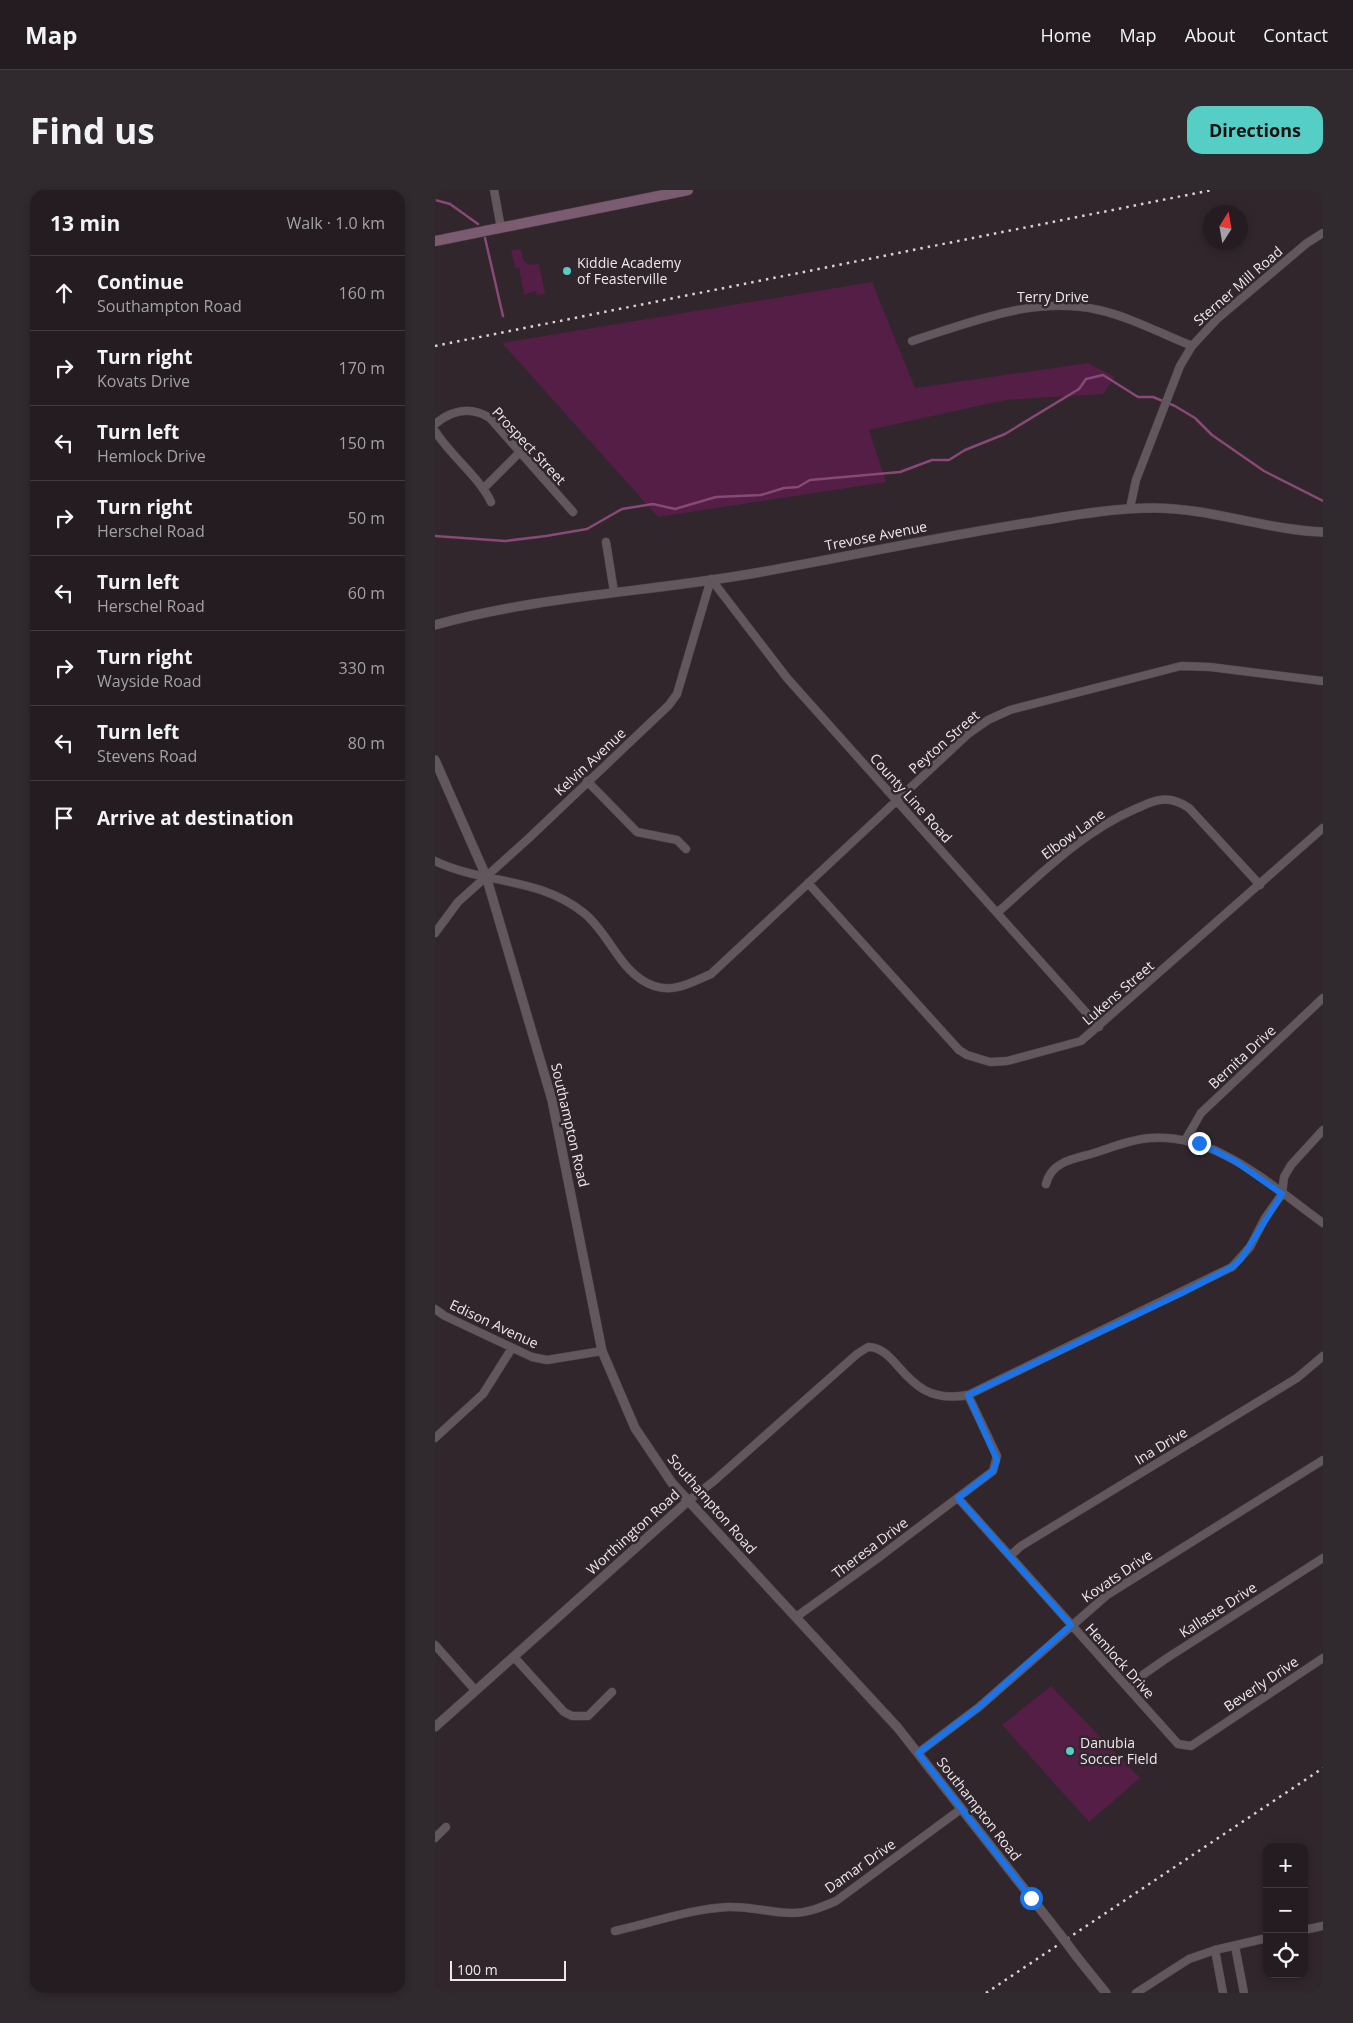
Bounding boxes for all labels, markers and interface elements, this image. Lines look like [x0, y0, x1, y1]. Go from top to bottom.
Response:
text: Map [25, 18, 77, 51]
text: Home [1041, 23, 1091, 47]
text: Map [1119, 23, 1157, 47]
text: About [1185, 23, 1235, 47]
text: Contact [1263, 23, 1328, 47]
button: Directions [1187, 106, 1323, 154]
text: Find us [30, 107, 155, 154]
north arrow [1203, 205, 1248, 250]
text: 13 min [50, 209, 120, 237]
text: Walk · 1.0 km [287, 212, 385, 234]
street label: Sterner Mill Road [1189, 242, 1286, 330]
place label: Kiddie Academy of Feasterville [577, 253, 682, 288]
marker: Kiddie Academy of Feasterville [561, 265, 573, 277]
text: Continue [97, 269, 184, 295]
icon: ahead [50, 279, 78, 307]
text: 160 m [339, 282, 385, 304]
street label: Terry Drive [1017, 287, 1089, 306]
text: Southampton Road [97, 295, 242, 317]
text: Turn right [97, 344, 192, 370]
icon: right [50, 354, 78, 382]
text: 170 m [339, 357, 385, 379]
text: Kovats Drive [97, 370, 190, 392]
street label: Prospect Street [488, 403, 570, 489]
text: Turn left [97, 419, 179, 445]
icon: left [50, 429, 78, 457]
text: 150 m [339, 432, 385, 454]
text: Hemlock Drive [97, 445, 206, 467]
text: Turn right [97, 494, 192, 520]
icon: right [50, 504, 78, 532]
text: 50 m [348, 507, 385, 529]
street label: Trevose Avenue [823, 516, 929, 555]
text: Herschel Road [97, 520, 205, 542]
text: Turn left [97, 569, 179, 595]
icon: left [50, 579, 78, 607]
text: 60 m [348, 582, 385, 604]
text: Herschel Road [97, 595, 205, 617]
text: Turn right [97, 644, 192, 670]
icon: right [50, 654, 78, 682]
text: 330 m [339, 657, 385, 679]
text: Wayside Road [97, 670, 201, 692]
street label: Peyton Street [904, 706, 983, 778]
text: Turn left [97, 719, 179, 745]
street label: Kelvin Avenue [550, 723, 630, 800]
icon: left [50, 729, 78, 757]
text: 80 m [348, 732, 385, 754]
text: Stevens Road [97, 745, 197, 767]
street label: County Line Road [866, 749, 957, 847]
icon: arrive [50, 804, 78, 832]
street label: Elbow Lane [1037, 804, 1108, 863]
text: Arrive at destination [97, 805, 294, 831]
street label: Lukens Street [1078, 956, 1158, 1029]
street label: Bernita Drive [1204, 1020, 1279, 1093]
street label: Southampton Road [547, 1061, 594, 1189]
route end [1188, 1132, 1211, 1155]
street label: Edison Avenue [447, 1295, 542, 1352]
street label: Ina Drive [1131, 1422, 1191, 1469]
street label: Southampton Road [664, 1450, 761, 1558]
street label: Worthington Road [582, 1485, 683, 1579]
street label: Theresa Drive [828, 1513, 911, 1582]
street label: Kovats Drive [1078, 1545, 1156, 1606]
street label: Kallaste Drive [1175, 1577, 1260, 1642]
street label: Hemlock Drive [1082, 1619, 1159, 1702]
street label: Beverly Drive [1220, 1652, 1302, 1715]
place label: Danubia Soccer Field [1080, 1733, 1157, 1768]
marker: Danubia Soccer Field [1064, 1745, 1076, 1757]
street label: Southampton Road [933, 1753, 1026, 1864]
street label: Damar Drive [821, 1834, 899, 1897]
map controls [1263, 1843, 1308, 1978]
button: + [1263, 1843, 1308, 1888]
route start [1020, 1887, 1043, 1910]
button: − [1263, 1888, 1308, 1933]
button: locate [1263, 1933, 1308, 1978]
scale bar [450, 1958, 566, 1981]
text: 100 m [457, 1960, 498, 1979]

